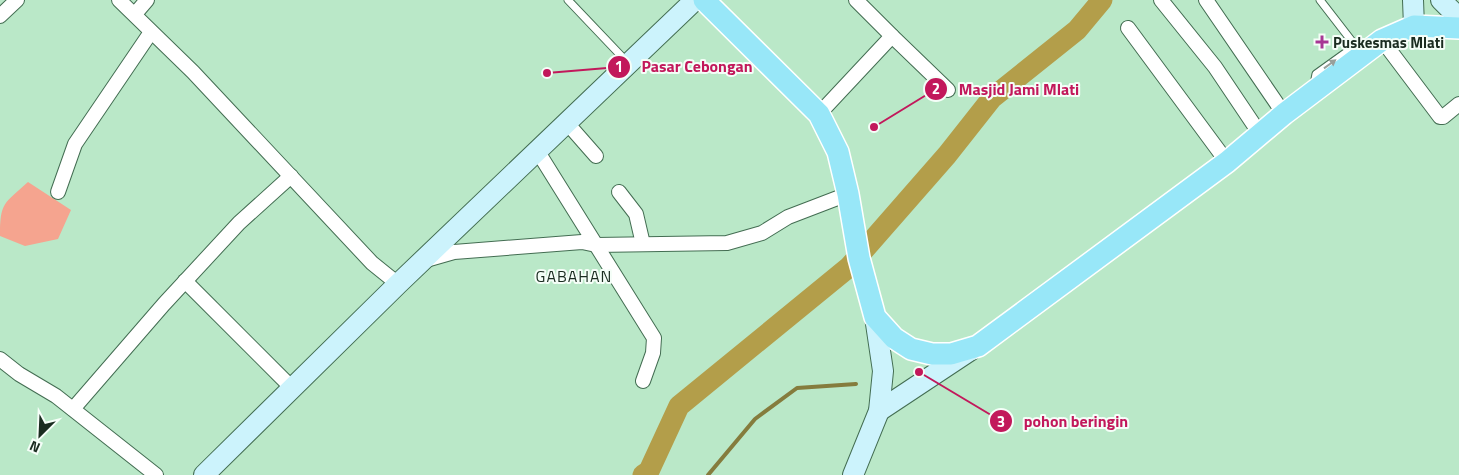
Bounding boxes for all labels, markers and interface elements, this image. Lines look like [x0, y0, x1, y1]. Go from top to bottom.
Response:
place label: Puskesmas Mlati [1333, 31, 1444, 54]
marker: Puskesmas Mlati [1315, 35, 1329, 49]
callout: Pasar Cebongan [606, 51, 762, 82]
text: Pasar Cebongan [641, 54, 753, 78]
text: 1 [615, 55, 623, 78]
one-way arrow [1323, 59, 1337, 69]
callout: Masjid Jami Mlati [923, 74, 1089, 105]
text: 2 [932, 77, 940, 100]
text: Masjid Jami Mlati [959, 77, 1079, 101]
district label: GABAHAN [536, 264, 612, 288]
callout: pohon beringin [988, 406, 1138, 437]
text: pohon beringin [1024, 409, 1128, 433]
north arrow [15, 410, 65, 460]
text: 3 [997, 410, 1005, 433]
text: N [26, 436, 43, 459]

